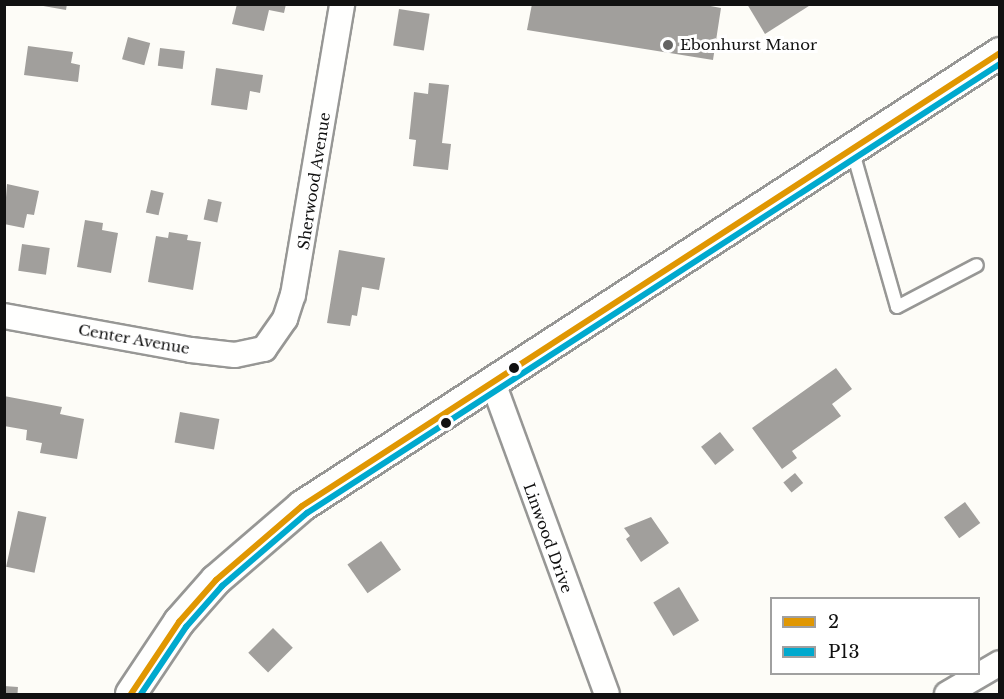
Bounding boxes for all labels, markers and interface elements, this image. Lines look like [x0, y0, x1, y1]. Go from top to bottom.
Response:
place label: Ebonhurst Manor [680, 36, 817, 54]
marker: Ebonhurst Manor [661, 38, 675, 52]
street label: Sherwood Avenue [294, 111, 334, 251]
street label: Center Avenue [76, 320, 192, 358]
unlabelled marker [508, 362, 520, 374]
unlabelled marker [440, 417, 452, 429]
street label: Linwood Drive [520, 481, 576, 595]
legend [770, 597, 980, 675]
text: 2 [828, 611, 839, 633]
text: P13 [828, 641, 859, 663]

